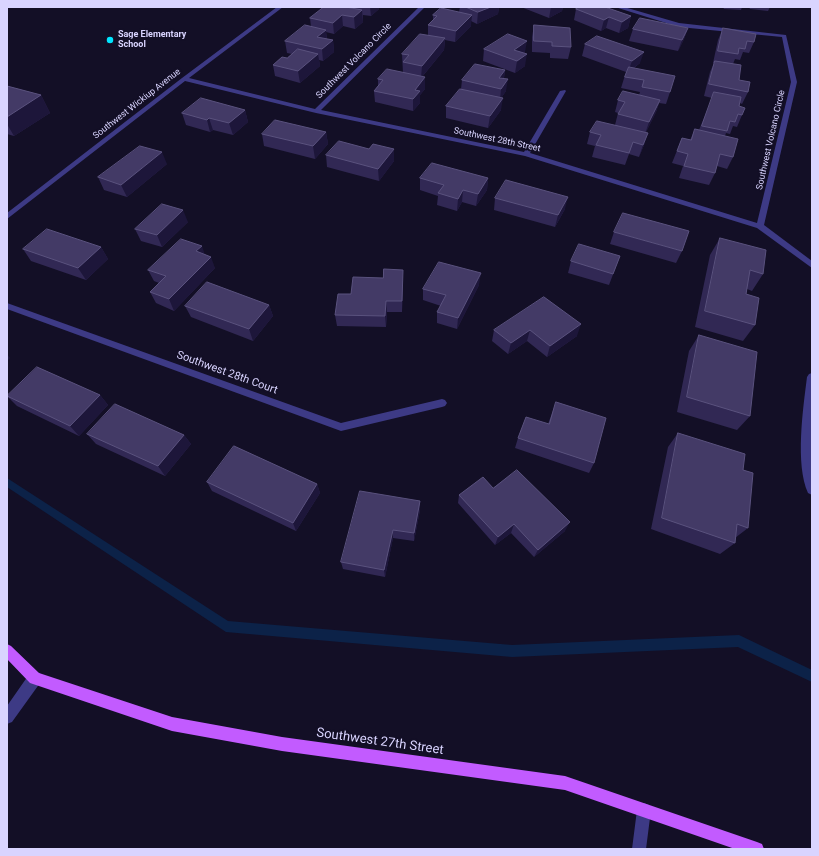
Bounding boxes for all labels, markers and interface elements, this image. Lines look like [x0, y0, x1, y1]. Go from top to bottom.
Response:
street label: Southwest Volcano Circle [314, 21, 394, 101]
place label: Sage Elementary School [118, 30, 186, 51]
marker: Sage Elementary School [105, 35, 115, 45]
street label: Southwest Wickiup Avenue [91, 66, 183, 142]
street label: Southwest Volcano Circle [754, 89, 788, 191]
street label: Southwest 28th Street [453, 125, 541, 155]
street label: Southwest 28th Court [175, 349, 279, 397]
street label: Southwest 27th Street [315, 725, 445, 759]

